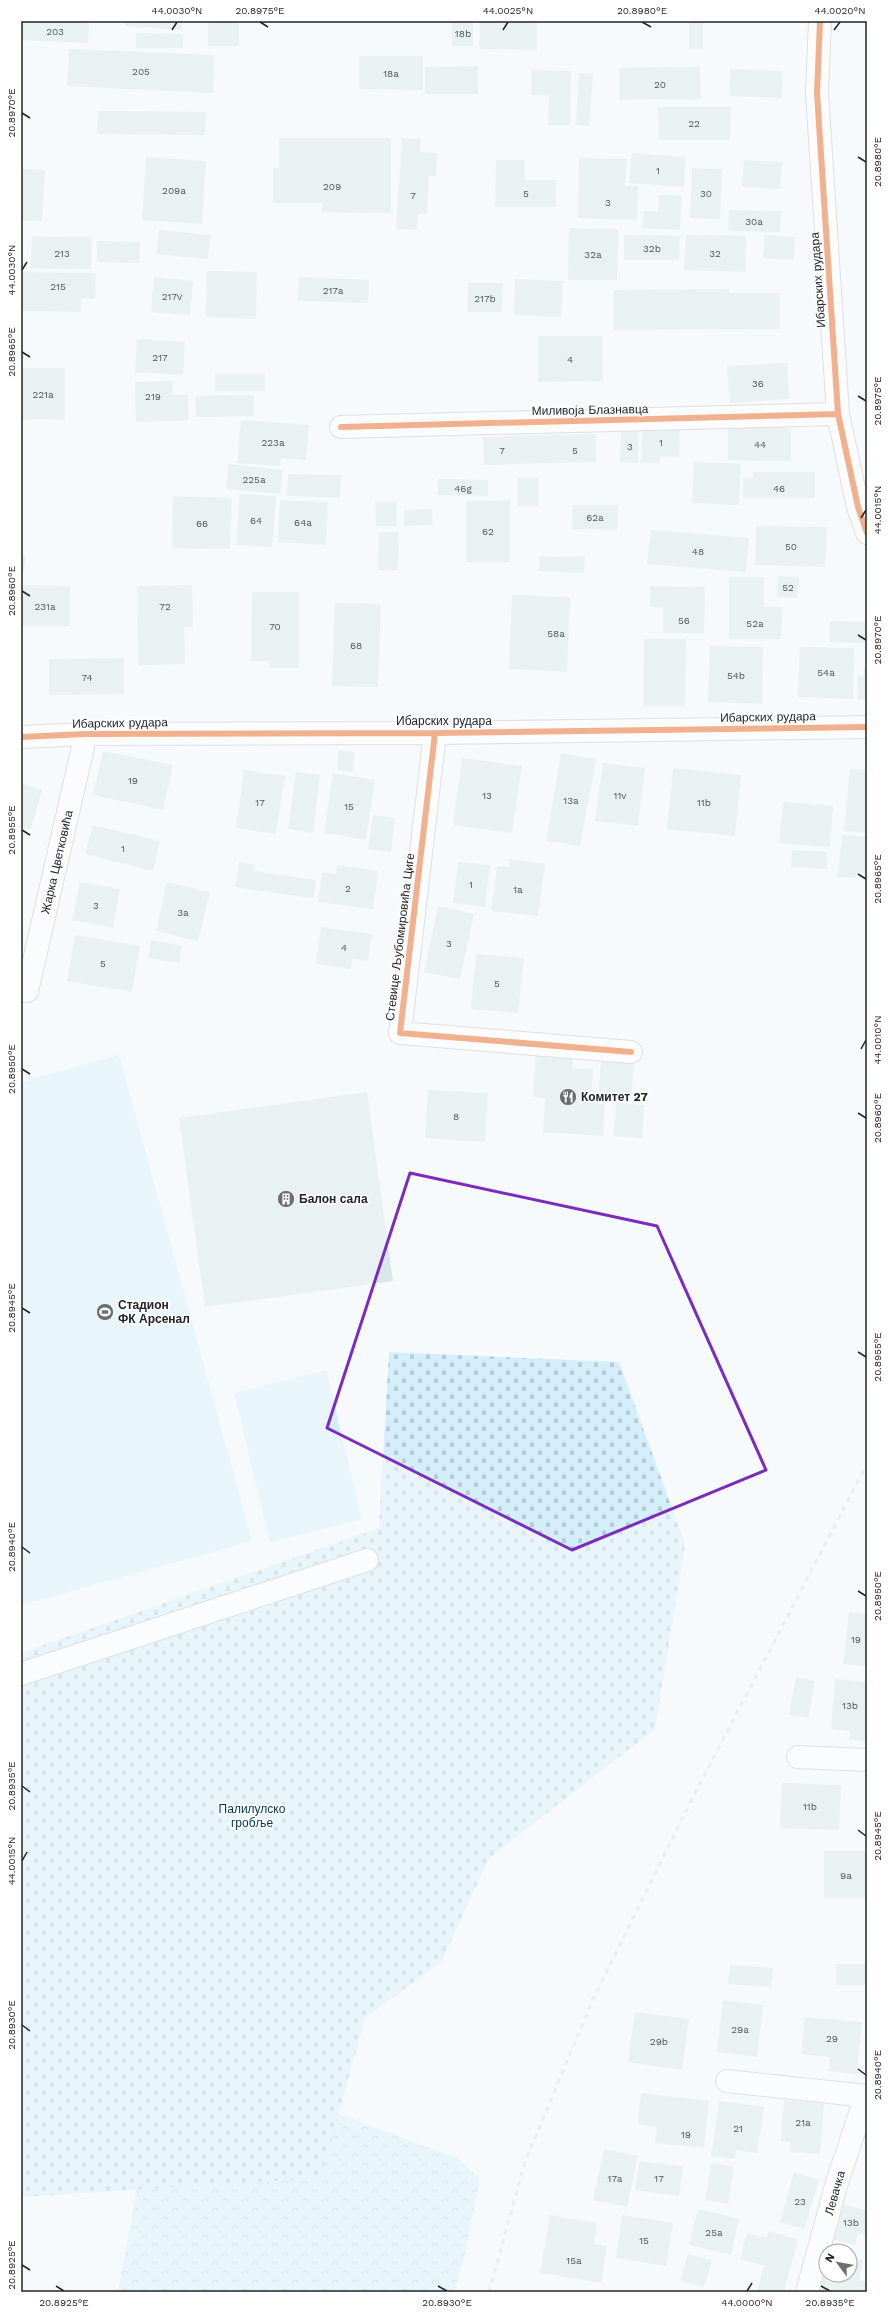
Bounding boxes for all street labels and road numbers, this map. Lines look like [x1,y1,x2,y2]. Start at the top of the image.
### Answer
street label: Ибарских рудара [808,231,828,328]
street label: Миливоја Блазнавца [532,402,649,418]
street label: Ибарских рудара [720,709,816,725]
street label: Ибарских рудара [396,714,492,728]
street label: Ибарских рудара [72,715,168,731]
street label: Жарка Цветковића [38,808,76,915]
street label: Стевице Љубомировића Циге [383,852,417,1022]
street label: Левачка [822,2169,848,2217]

